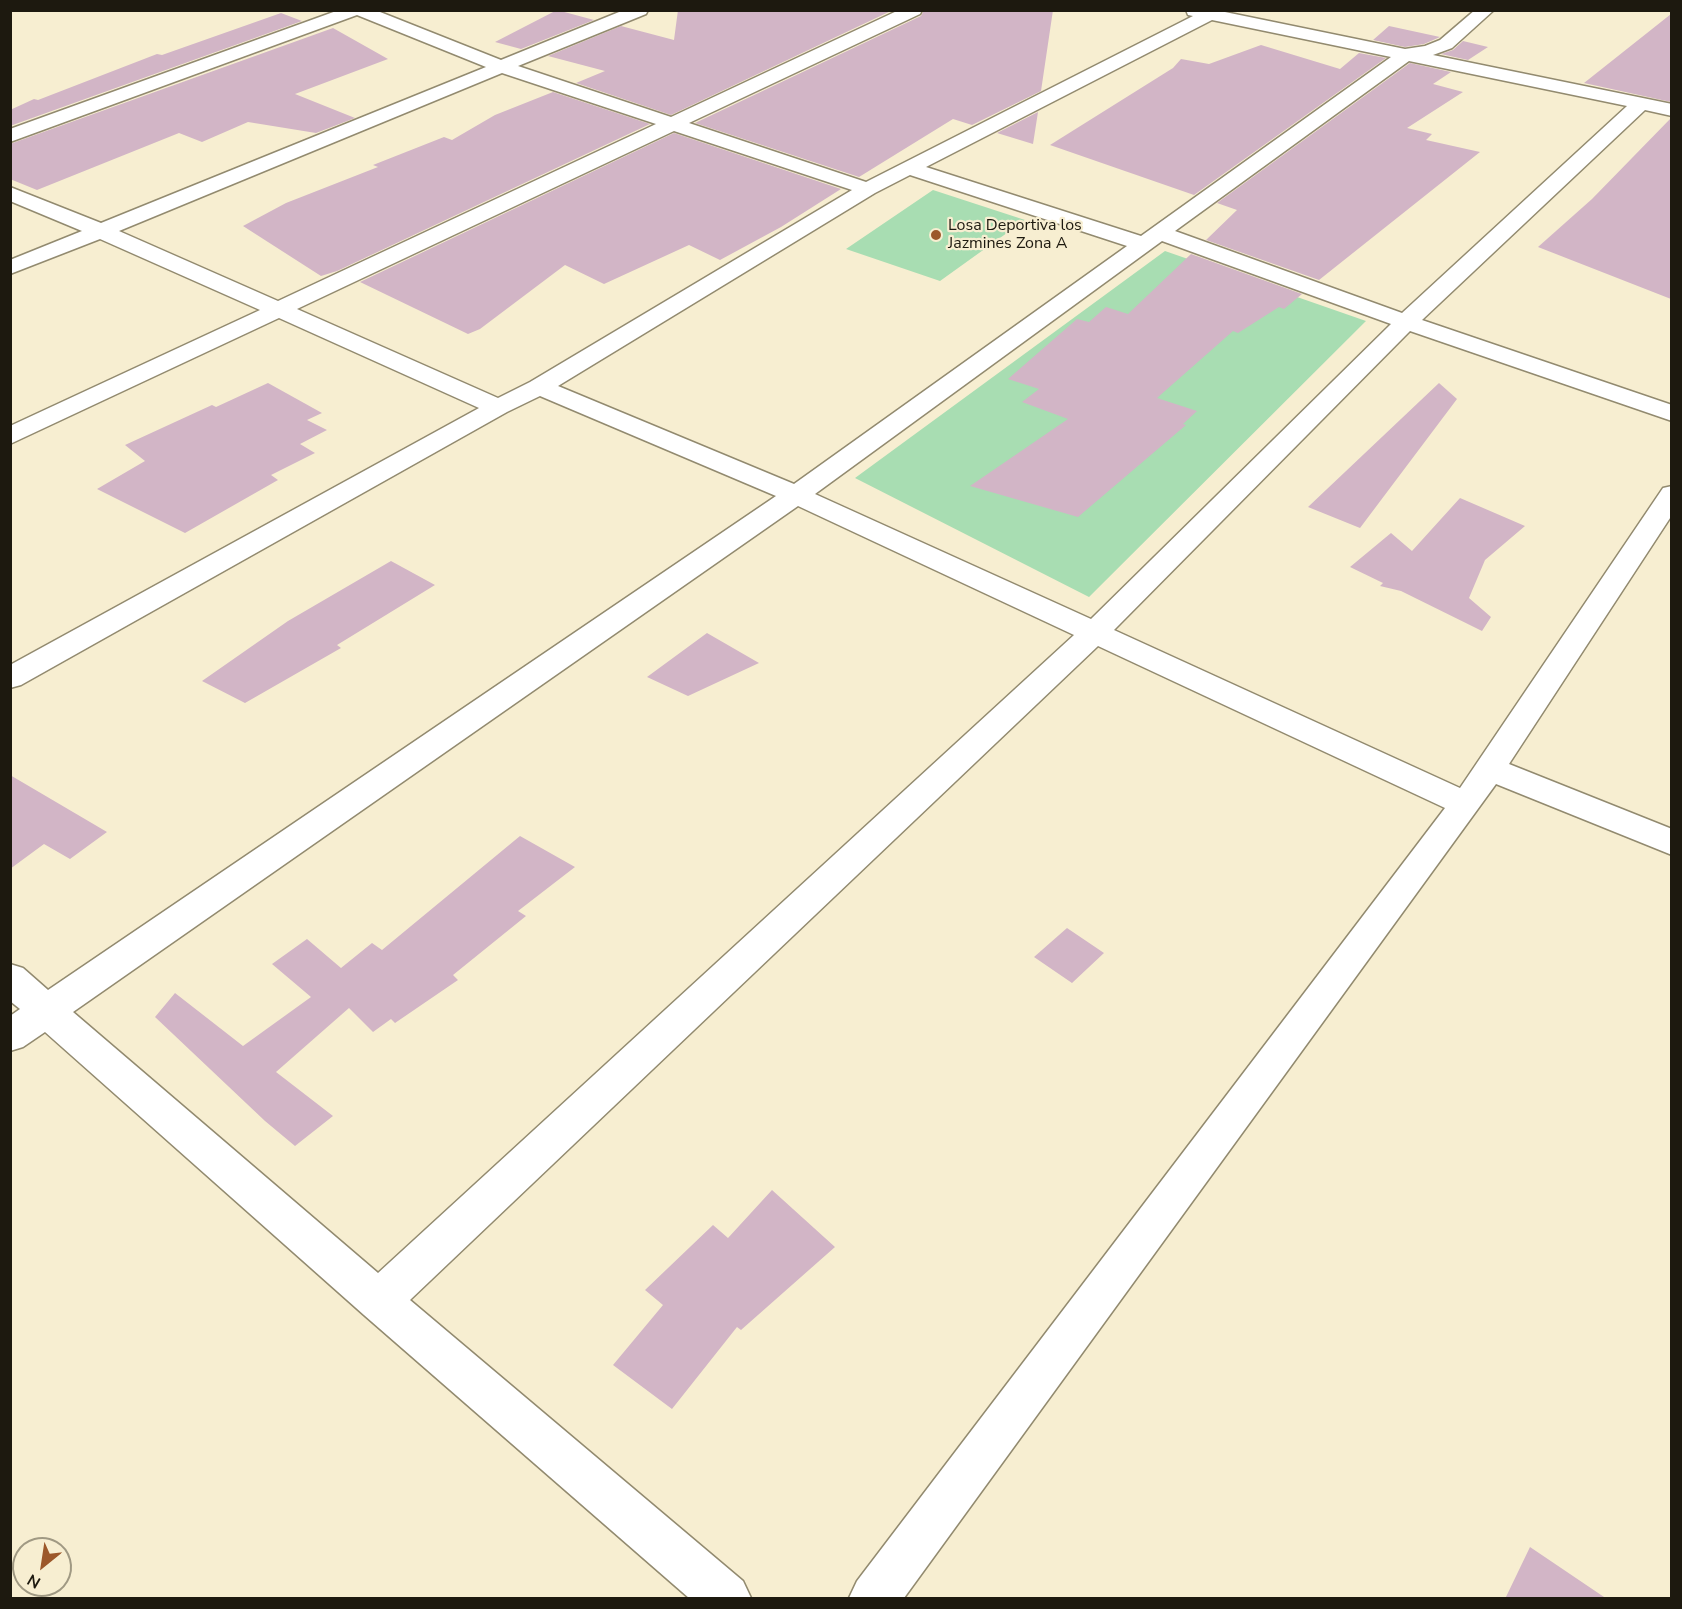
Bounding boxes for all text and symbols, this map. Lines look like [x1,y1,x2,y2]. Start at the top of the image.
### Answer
place label: Losa Deportiva los Jazmines Zona A [948,216,1082,254]
marker: Losa Deportiva los Jazmines Zona A [929,228,943,242]
north arrow [12,1537,72,1597]
text: N [23,1568,45,1593]

